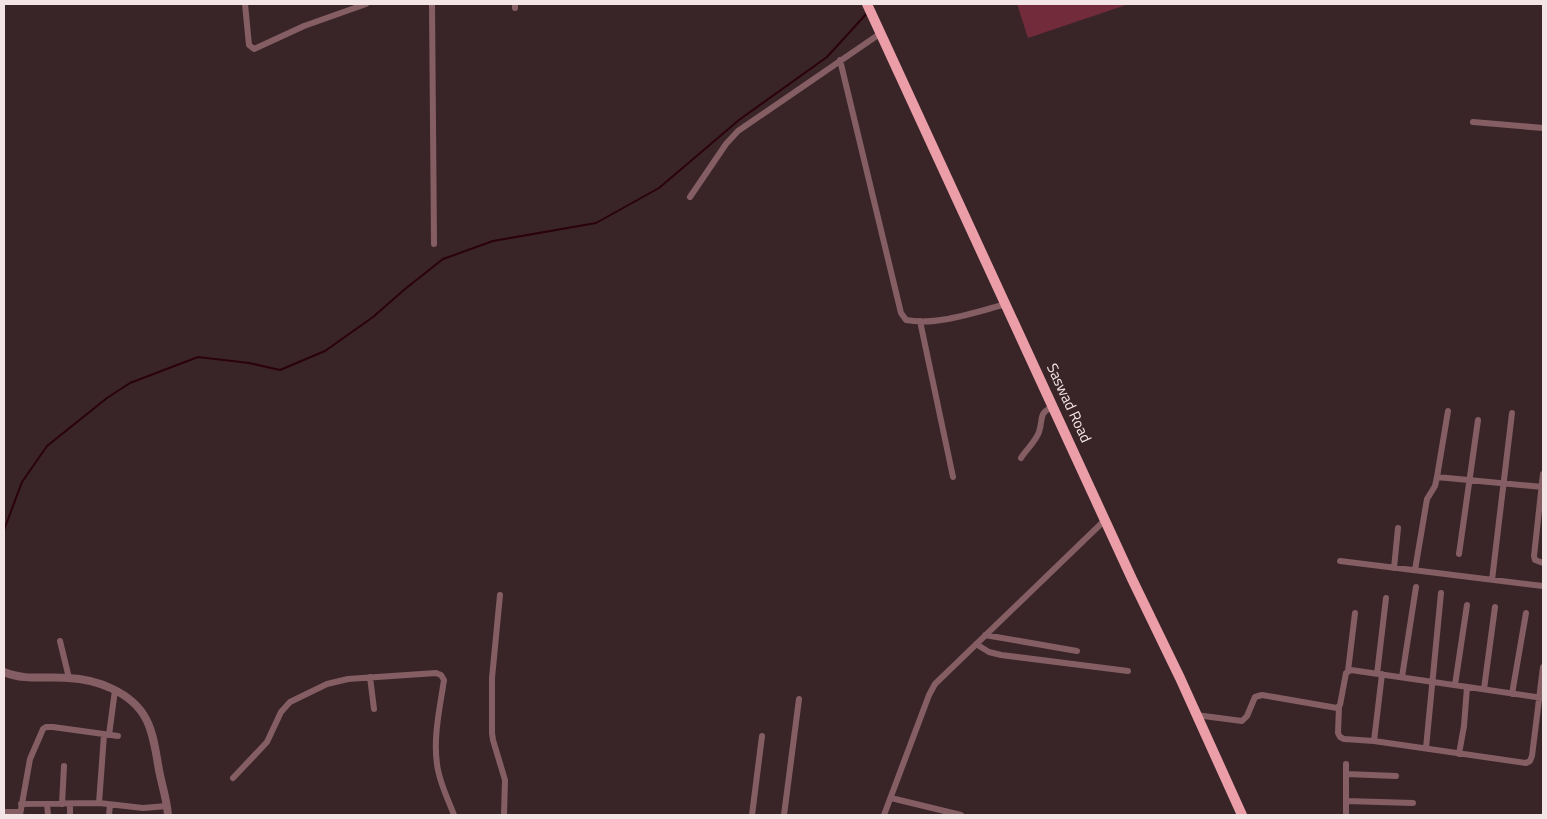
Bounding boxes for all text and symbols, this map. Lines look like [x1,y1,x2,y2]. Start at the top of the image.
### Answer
street label: Saswad Road [1041,359,1098,446]

